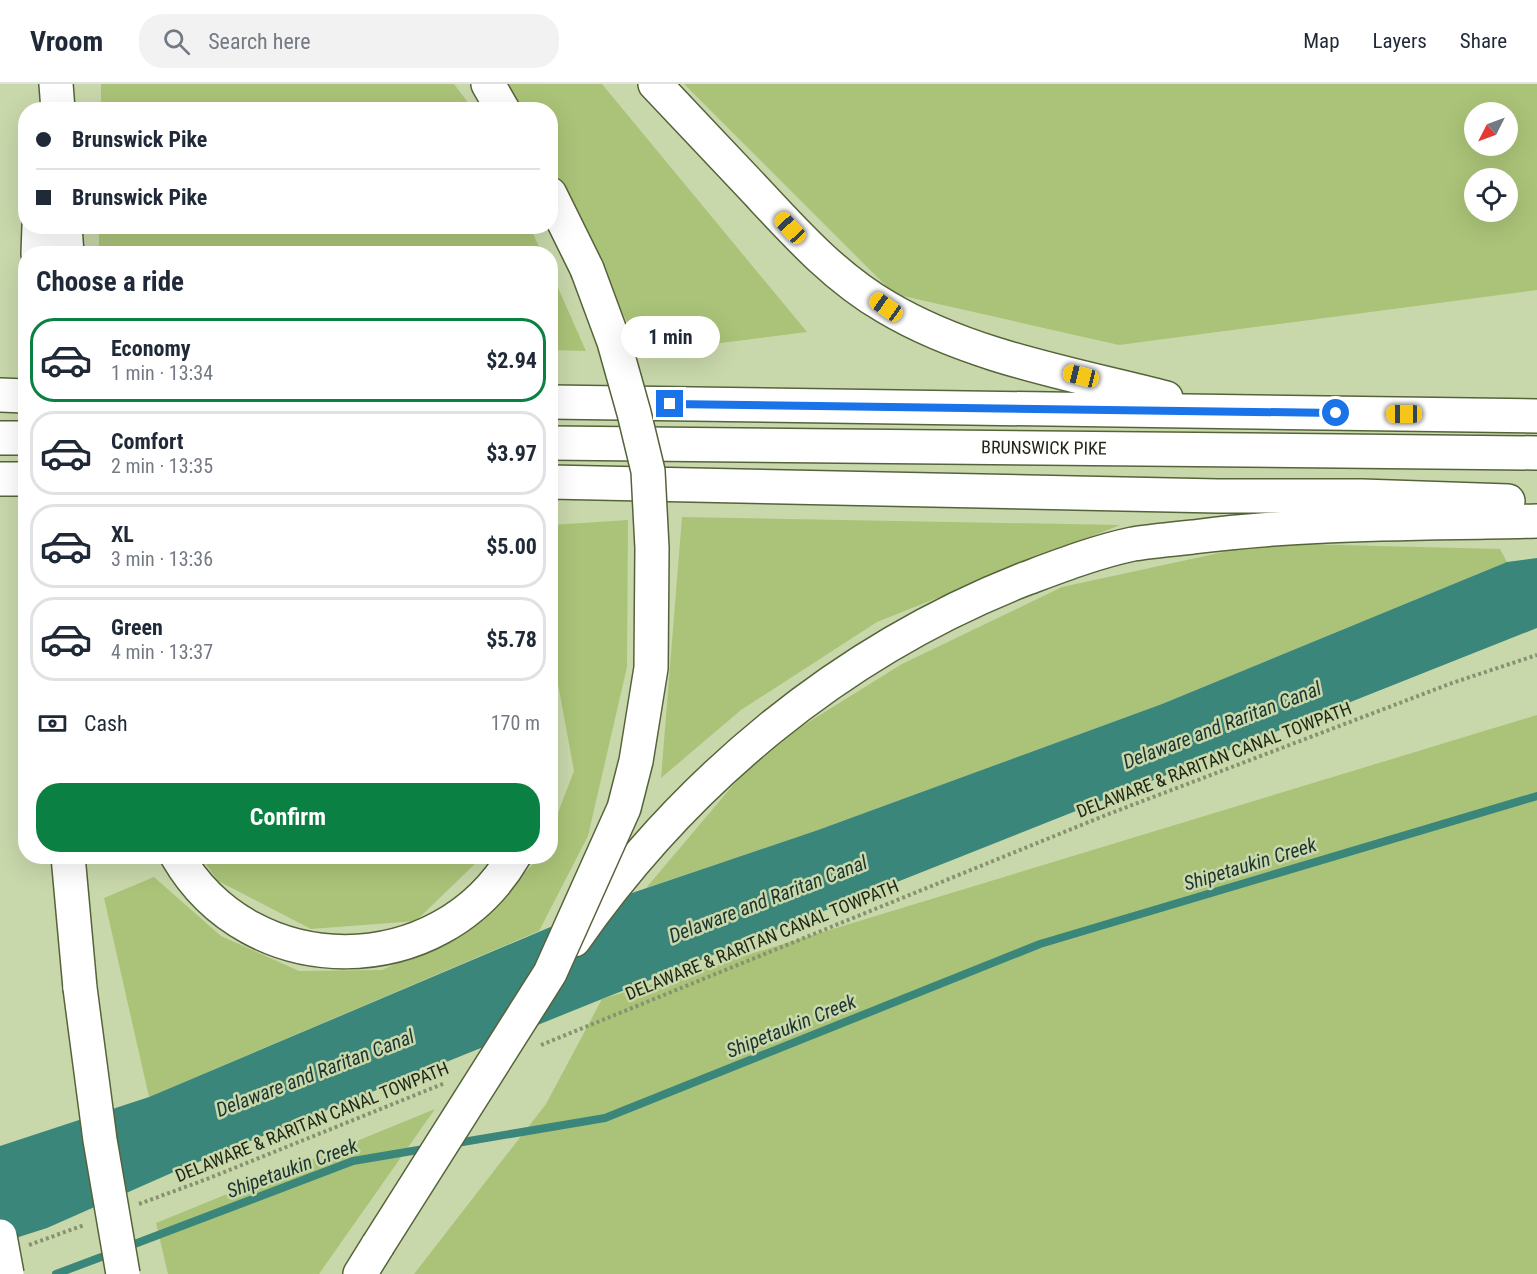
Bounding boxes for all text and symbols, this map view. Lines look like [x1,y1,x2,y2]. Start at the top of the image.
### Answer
search box [139,14,559,68]
text: Vroom [30,25,103,58]
icon: search [160,25,193,58]
text: Search here [208,29,311,54]
text: Map [1303,29,1340,53]
text: Layers [1373,29,1427,53]
text: Share [1460,29,1507,53]
north arrow [1464,102,1518,156]
map controls [1464,102,1518,222]
text: Brunswick Pike [72,127,207,152]
button: locate [1464,168,1518,222]
text: Brunswick Pike [72,185,207,210]
car [771,209,809,247]
text: Choose a ride [36,266,184,298]
car [866,289,906,325]
callout: 1 min [620,317,720,359]
text: 1 min [648,325,693,349]
icon: car [39,333,93,387]
text: Economy [111,336,191,361]
text: $2.94 [486,348,537,373]
text: 1 min · 13:34 [111,361,213,385]
car [1061,363,1101,389]
route end [656,390,683,417]
route start [1322,399,1349,426]
car [1386,405,1422,423]
icon: car [39,426,93,480]
text: Comfort [111,429,184,454]
street label: BRUNSWICK PIKE [981,436,1107,459]
text: $3.97 [486,441,537,466]
text: 2 min · 13:35 [111,454,213,478]
icon: car [39,519,93,573]
text: XL [111,522,134,547]
text: $5.00 [486,534,537,559]
text: 3 min · 13:36 [111,547,213,571]
icon: car [39,612,93,666]
text: Green [111,615,163,640]
text: $5.78 [486,627,537,652]
text: 4 min · 13:37 [111,640,213,664]
water label: Delaware and Raritan Canal [1119,676,1325,774]
street label: DELAWARE & RARITAN CANAL TOWPATH [1073,697,1354,822]
icon: cash [36,707,69,740]
text: Cash [84,711,128,736]
text: 170 m [491,711,540,735]
button: Confirm [36,783,540,852]
water label: Shipetaukin Creek [1181,832,1321,896]
water label: Delaware and Raritan Canal [665,850,871,948]
street label: DELAWARE & RARITAN CANAL TOWPATH [622,875,902,1004]
water label: Shipetaukin Creek [723,989,861,1063]
water label: Delaware and Raritan Canal [212,1024,418,1122]
street label: DELAWARE & RARITAN CANAL TOWPATH [172,1057,452,1186]
water label: Shipetaukin Creek [223,1133,362,1203]

